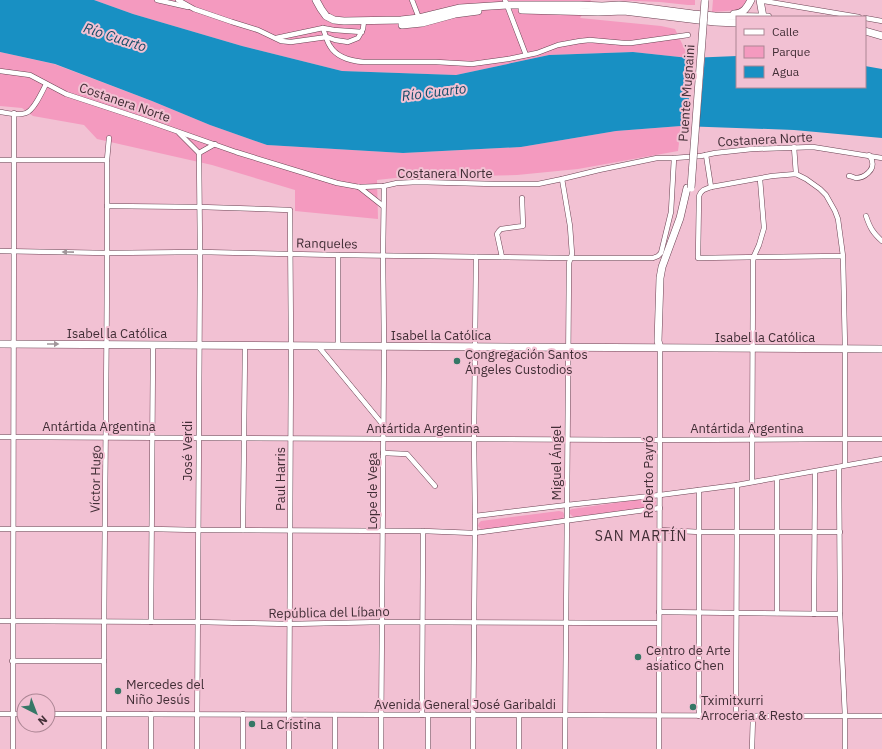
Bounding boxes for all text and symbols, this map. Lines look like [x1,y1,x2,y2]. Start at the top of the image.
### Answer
legend [736,16,866,88]
water label: Río Cuarto [81,18,149,56]
text: Calle [772,24,799,39]
street label: Puente Mugnaini [675,44,698,142]
text: Parque [772,44,811,59]
text: Agua [772,64,800,79]
street label: Costanera Norte [77,79,173,126]
water label: Río Cuarto [401,79,468,105]
street label: Costanera Norte [717,129,813,150]
street label: Costanera Norte [397,165,493,182]
street label: Ranqueles [296,234,358,253]
one-way arrow [61,249,74,255]
street label: Isabel la Católica [67,325,167,342]
street label: Isabel la Católica [391,327,491,344]
street label: Isabel la Católica [715,329,815,346]
one-way arrow [47,341,60,347]
place label: Congregación Santos Ángeles Custodios [465,346,588,378]
marker: Congregación Santos Ángeles Custodios [452,356,462,366]
street label: Antártida Argentina [42,418,156,435]
street label: Antártida Argentina [366,420,480,437]
street label: Antártida Argentina [690,420,804,437]
street label: José Verdi [179,421,196,481]
street label: Miguel Ángel [548,425,565,500]
street label: Roberto Payró [640,436,657,518]
street label: Víctor Hugo [86,445,105,513]
street label: Paul Harris [272,447,289,511]
street label: Lope de Vega [364,452,381,530]
district label: SAN MARTÍN [595,526,687,545]
street label: República del Líbano [268,603,390,622]
place label: Centro de Arte asiatico Chen [646,642,731,674]
marker: Centro de Arte asiatico Chen [633,652,643,662]
place label: Mercedes del Niño Jesús [126,676,205,708]
marker: Mercedes del Niño Jesús [113,686,123,696]
place label: Tximitxurri Arroceria & Resto [701,692,803,724]
north arrow [16,693,56,733]
street label: Avenida General José Garibaldi [374,696,556,713]
marker: Tximitxurri Arroceria & Resto [688,702,698,712]
text: N [35,713,50,728]
place label: La Cristina [260,716,321,733]
marker: La Cristina [247,719,257,729]

